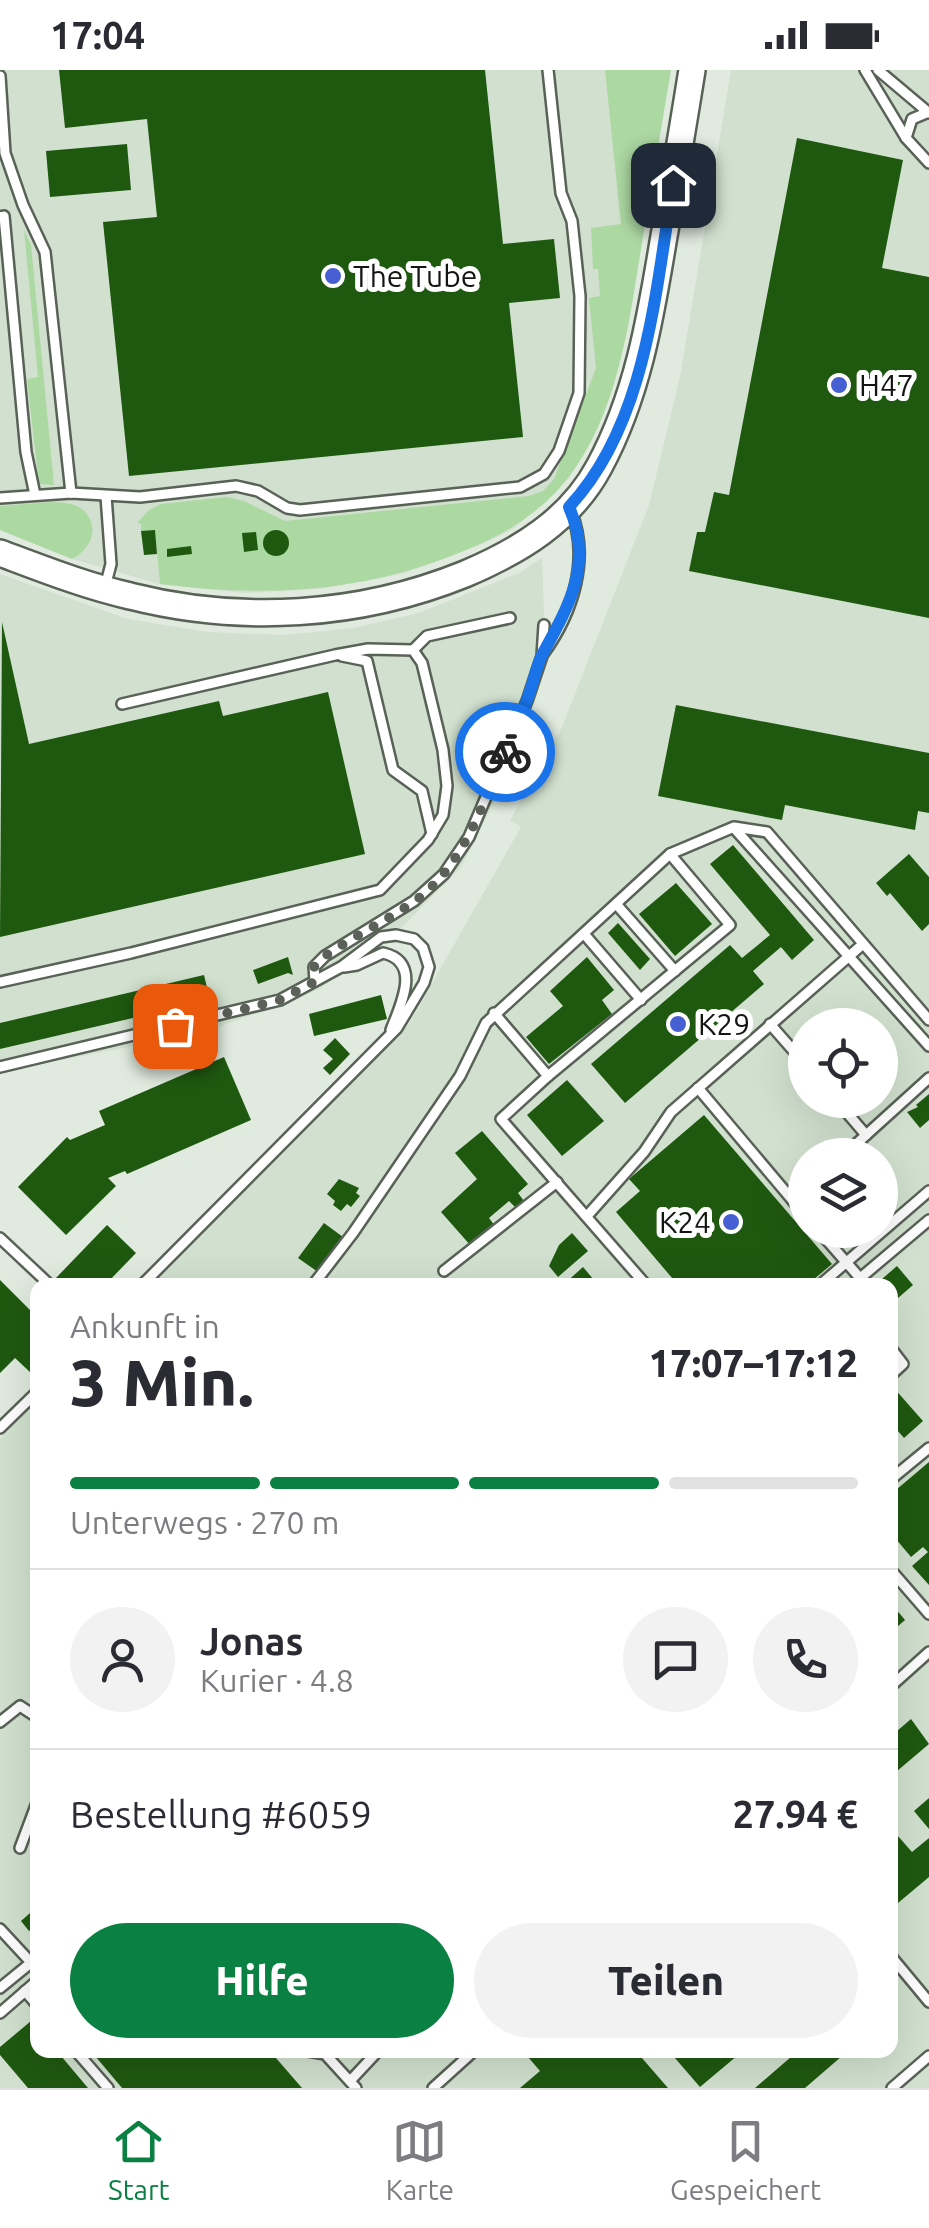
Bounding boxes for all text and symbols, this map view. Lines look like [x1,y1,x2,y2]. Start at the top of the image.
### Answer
text: 17:04 [50,14,145,56]
pin [631,143,716,228]
icon: home [646,158,701,213]
place label: The Tube [353,259,477,293]
marker: The Tube [322,265,344,287]
place label: H47 [859,368,914,402]
marker: H47 [828,374,850,396]
courier [455,702,555,802]
icon: bike [478,725,533,780]
pin [133,984,218,1069]
icon: bag [148,999,203,1054]
place label: K29 [698,1007,750,1041]
map controls [788,1008,898,1248]
button: locate [788,1008,898,1118]
marker: K29 [667,1013,689,1035]
button: layers [788,1138,898,1248]
place label: K24 [659,1205,711,1239]
marker: K24 [720,1211,742,1233]
text: Ankunft in [70,1308,220,1344]
text: 17:07–17:12 [649,1342,858,1384]
text: 3 Min. [70,1345,254,1418]
text: Unterwegs · 270 m [70,1504,339,1540]
button: person [70,1607,175,1712]
button: chat [623,1607,728,1712]
button: phone [753,1607,858,1712]
text: Jonas [200,1620,303,1662]
text: Kurier · 4.8 [200,1662,354,1698]
text: Bestellung #6059 [70,1793,372,1835]
text: 27.94 € [732,1793,858,1835]
button: Hilfe [70,1923,454,2038]
button: Teilen [474,1923,858,2038]
tab: Start [108,2114,170,2205]
tab: Karte [386,2114,454,2205]
tab: Gespeichert [670,2114,821,2205]

